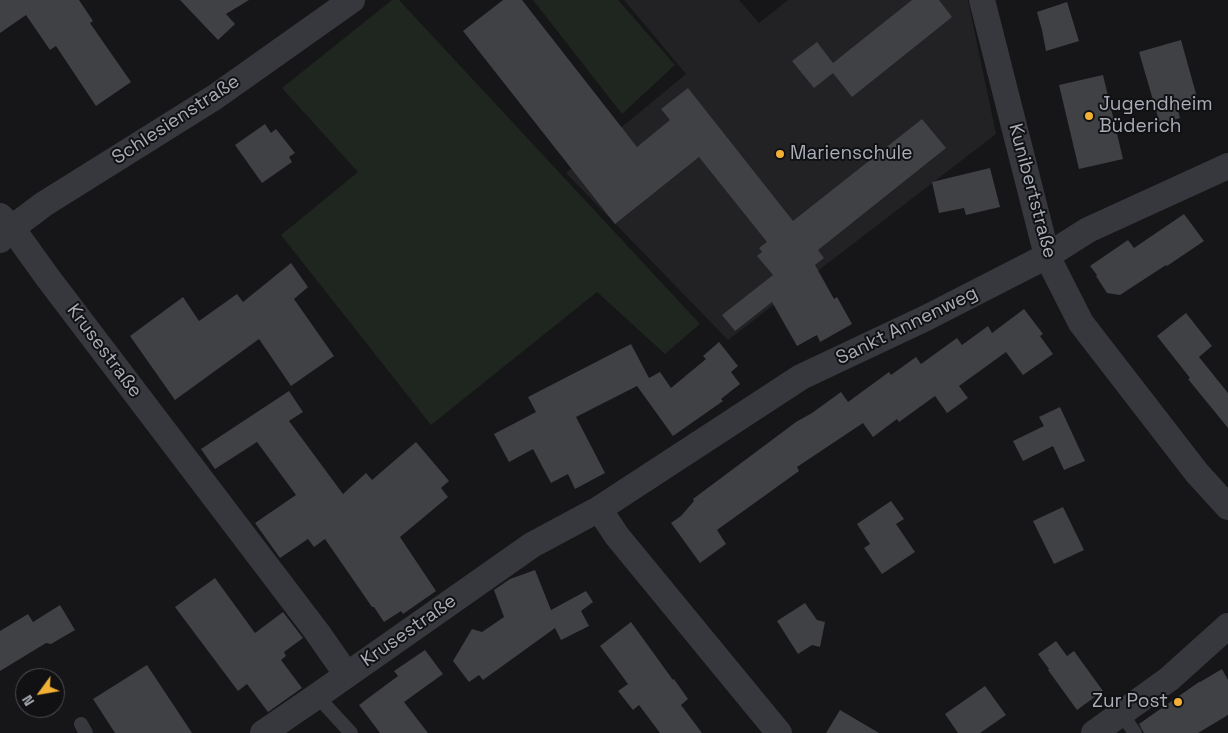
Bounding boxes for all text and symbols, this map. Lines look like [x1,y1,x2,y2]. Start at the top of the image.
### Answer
street label: Schlesienstraße [108,70,244,170]
place label: Jugendheim Büderich [1099,94,1213,138]
marker: Jugendheim Büderich [1083,110,1095,122]
street label: Kunibertstraße [1003,121,1061,261]
place label: Marienschule [790,143,912,165]
marker: Marienschule [774,148,786,160]
street label: Sankt Annenweg [833,282,981,370]
street label: Krusestraße [61,300,147,402]
street label: Krusestraße [357,590,461,672]
north arrow [15,668,65,718]
place label: Zur Post [1092,691,1168,713]
text: N [18,692,38,709]
marker: Zur Post [1172,696,1184,708]

